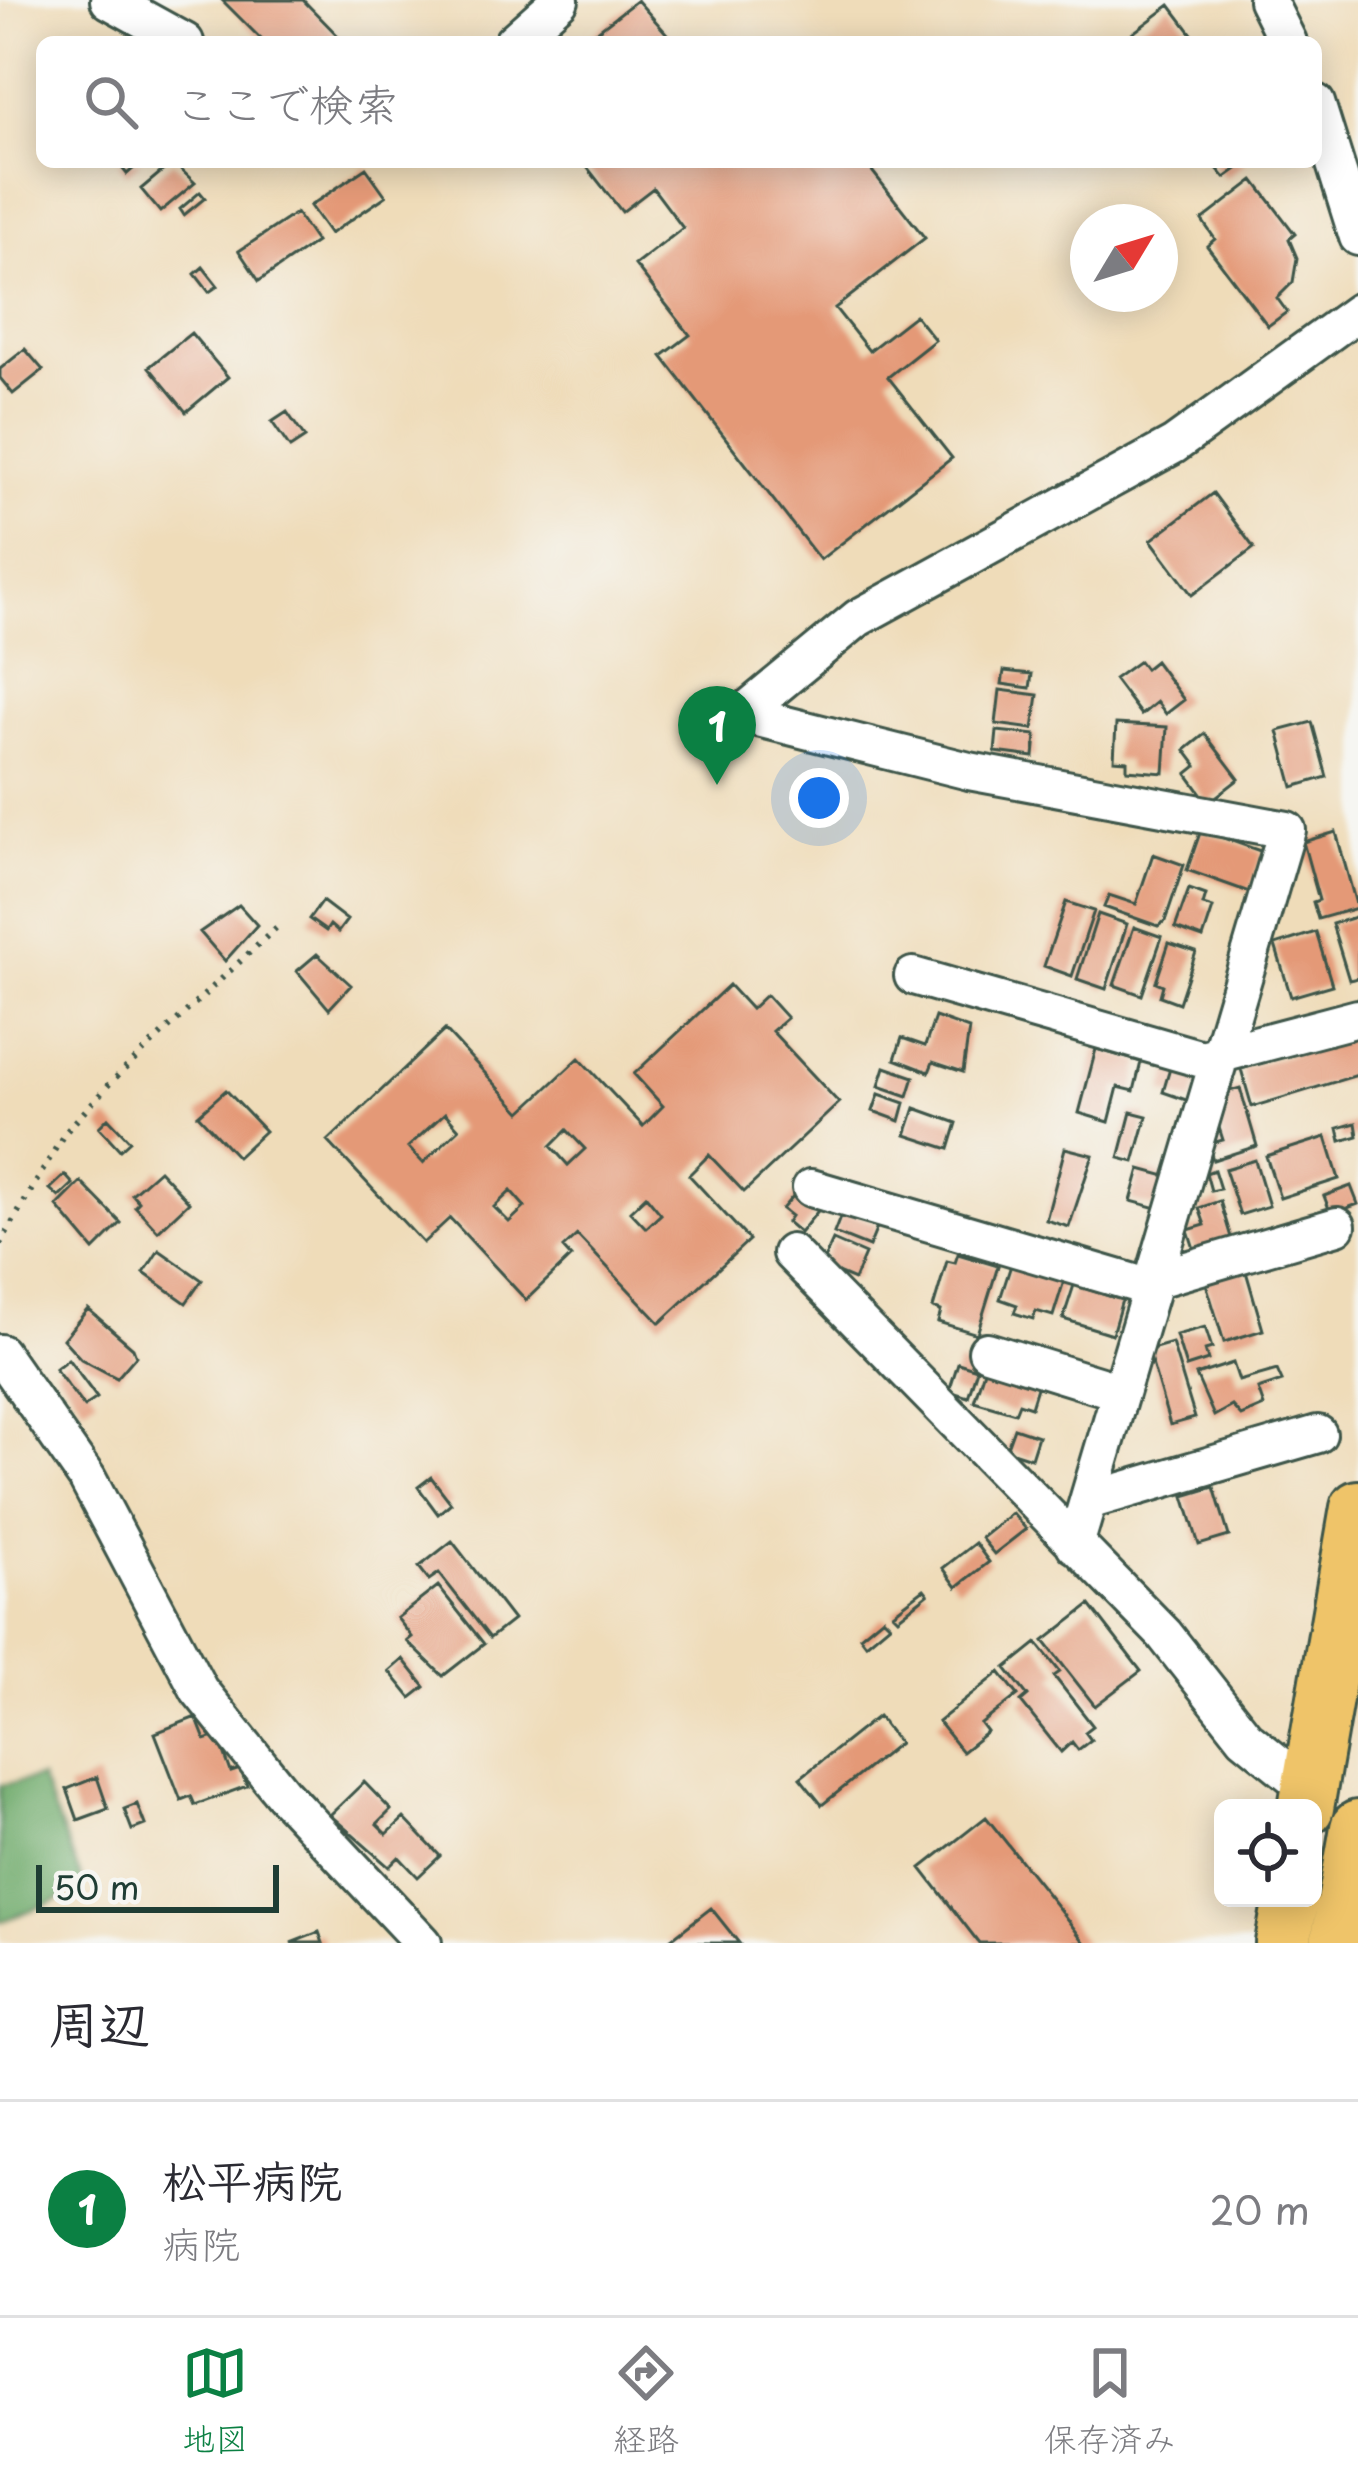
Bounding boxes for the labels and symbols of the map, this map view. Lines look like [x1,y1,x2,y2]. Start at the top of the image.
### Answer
north arrow [1070,204,1178,312]
pin: 1 [678,686,756,785]
your location [789,768,849,828]
scale bar [36,1859,279,1912]

